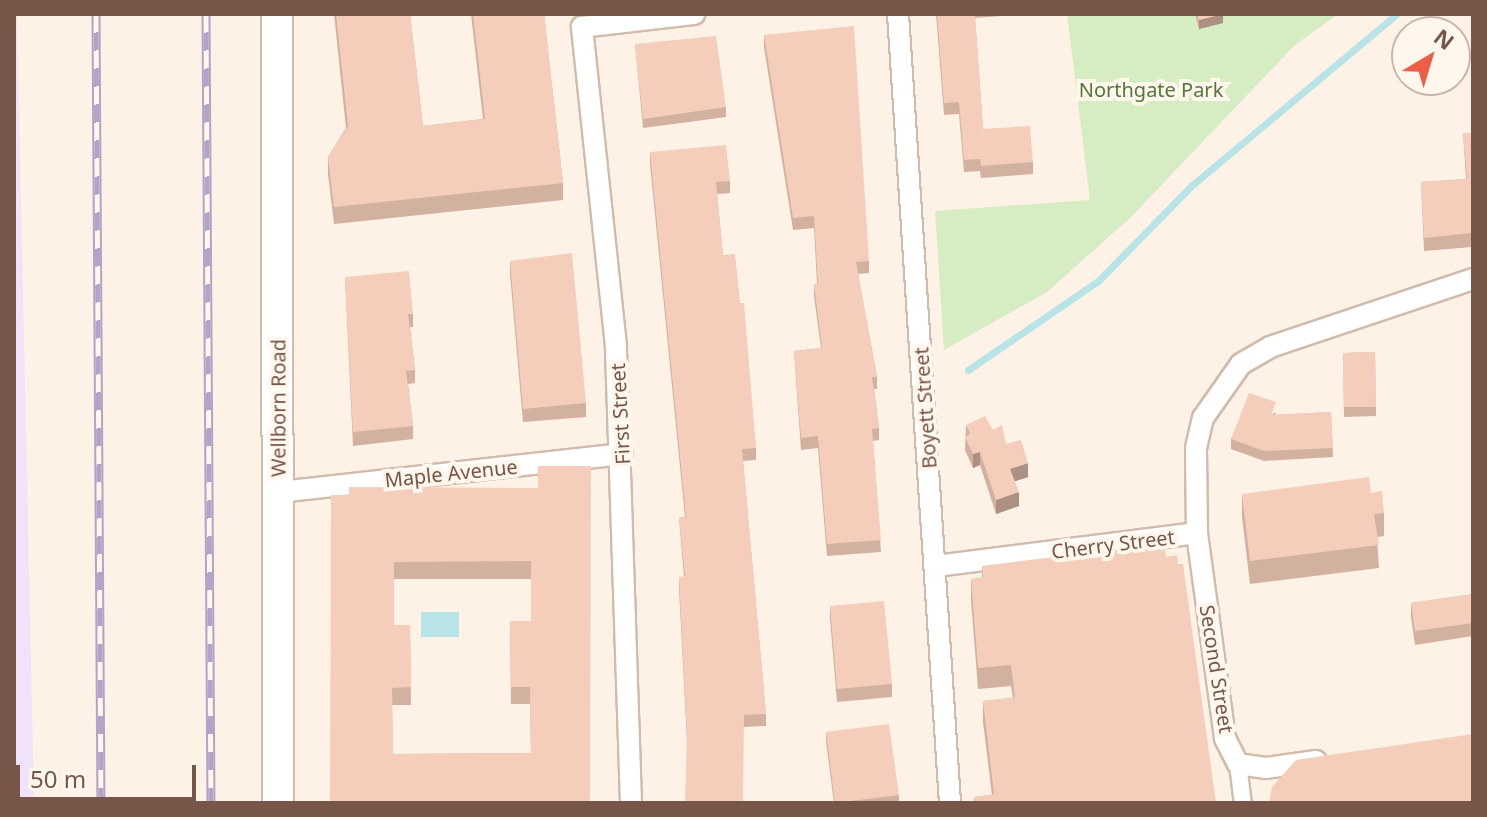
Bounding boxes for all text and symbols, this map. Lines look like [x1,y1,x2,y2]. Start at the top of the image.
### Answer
north arrow [1391,16,1471,96]
text: N [1428,21,1461,56]
park label: Northgate Park [1079,77,1223,101]
street label: Wellborn Road [266,339,290,477]
street label: Boyett Street [909,346,941,470]
street label: First Street [605,363,635,465]
street label: Maple Avenue [383,454,519,492]
street label: Cherry Street [1050,525,1176,563]
street label: Second Street [1195,603,1239,735]
scale bar [20,749,200,799]
text: 50 m [30,762,86,795]

